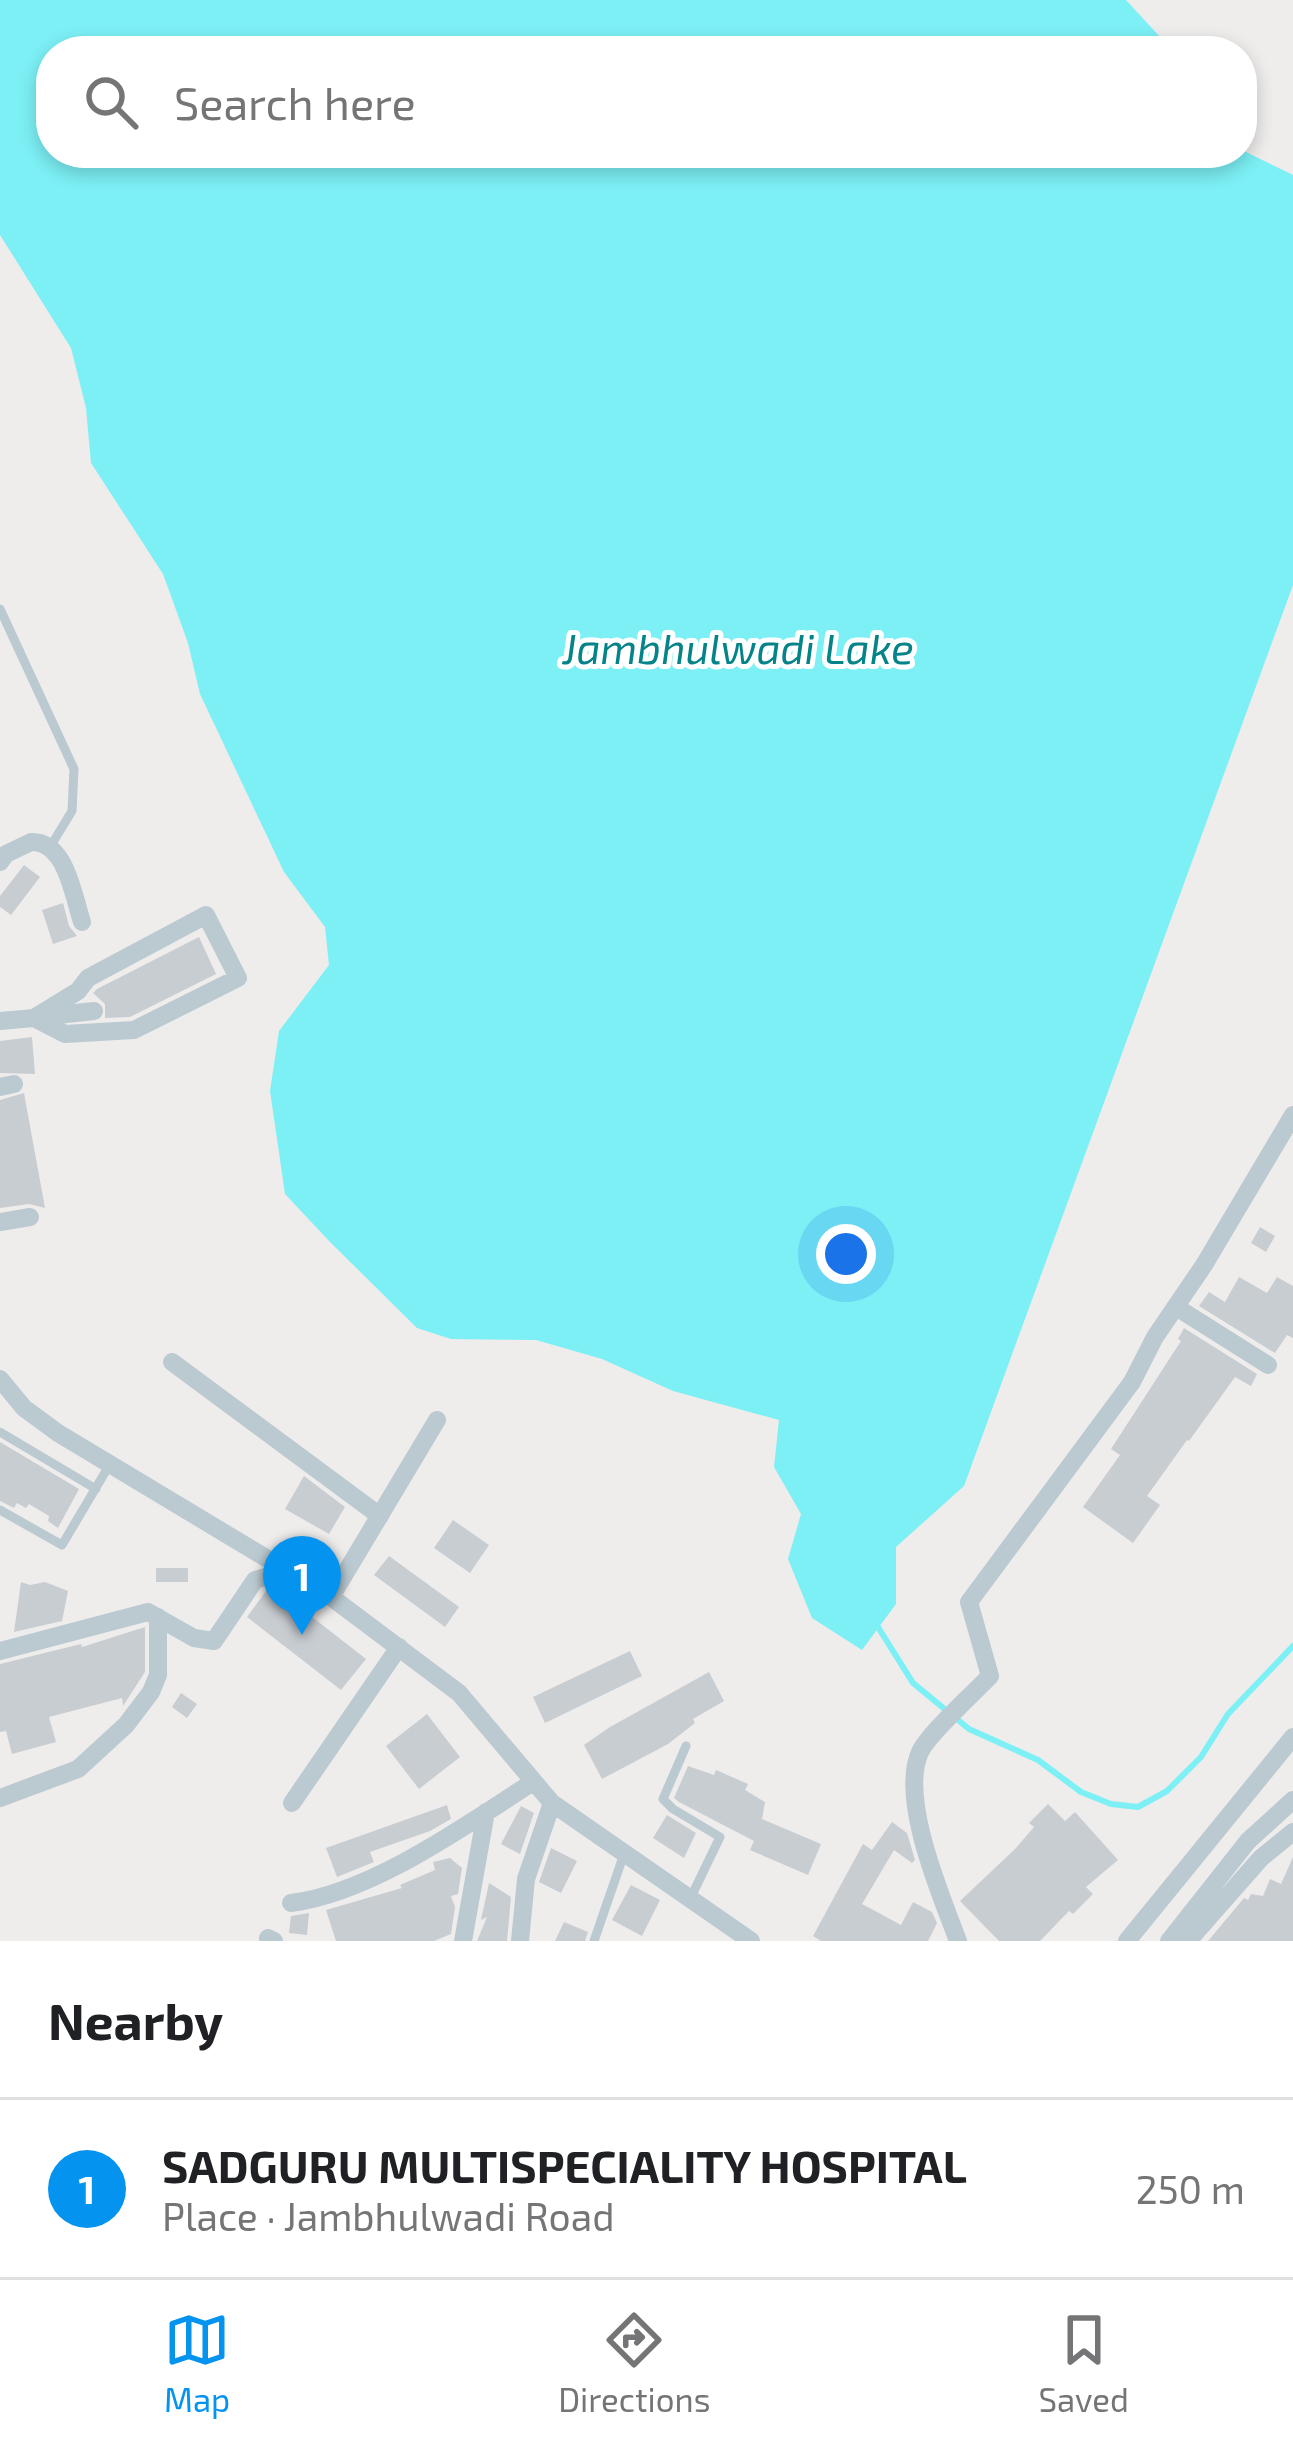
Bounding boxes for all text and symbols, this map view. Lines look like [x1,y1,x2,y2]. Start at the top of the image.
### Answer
search box [36,36,1257,168]
icon: search [78,69,144,135]
text: Search here [174,75,416,129]
water label: Jambhulwadi Lake [561,622,914,672]
your location [816,1224,876,1284]
pin: 1 [263,1536,341,1635]
text: Nearby [48,1989,223,2050]
text: SADGURU MULTISPECIALITY HOSPITAL [162,2138,967,2192]
text: 1 [79,2165,95,2212]
text: 250 m [1136,2165,1245,2212]
text: Place · Jambhulwadi Road [162,2192,614,2239]
tab: Map [164,2307,230,2419]
tab: Directions [558,2307,710,2419]
tab: Saved [1038,2307,1129,2419]

